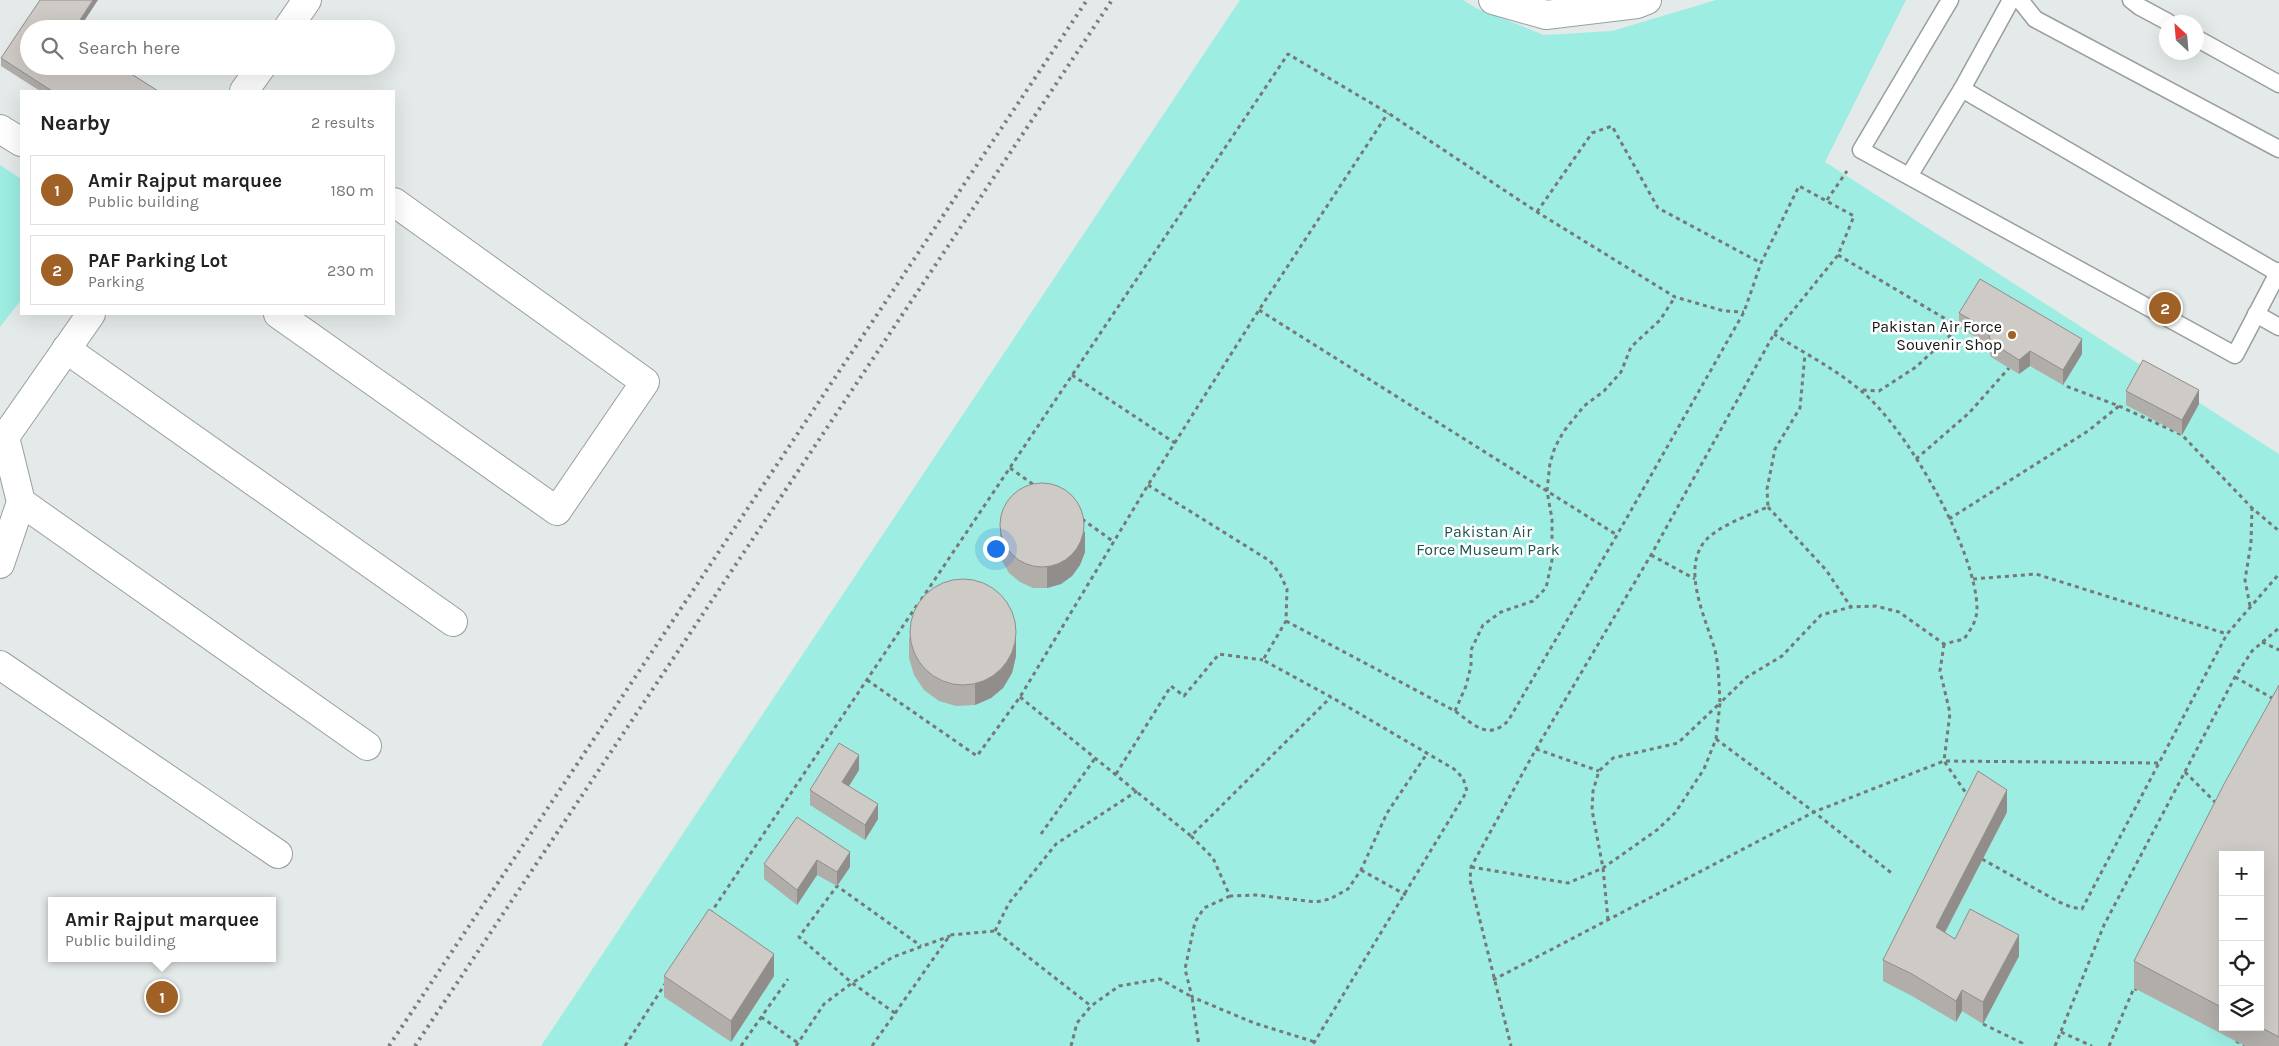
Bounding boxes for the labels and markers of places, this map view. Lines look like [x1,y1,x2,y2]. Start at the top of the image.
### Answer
pin: 2 [2149,289,2181,327]
place label: Pakistan Air Force Souvenir Shop [1871,317,2002,354]
marker: Pakistan Air Force Souvenir Shop [2006,329,2018,341]
pin: 1 [146,978,178,1016]

